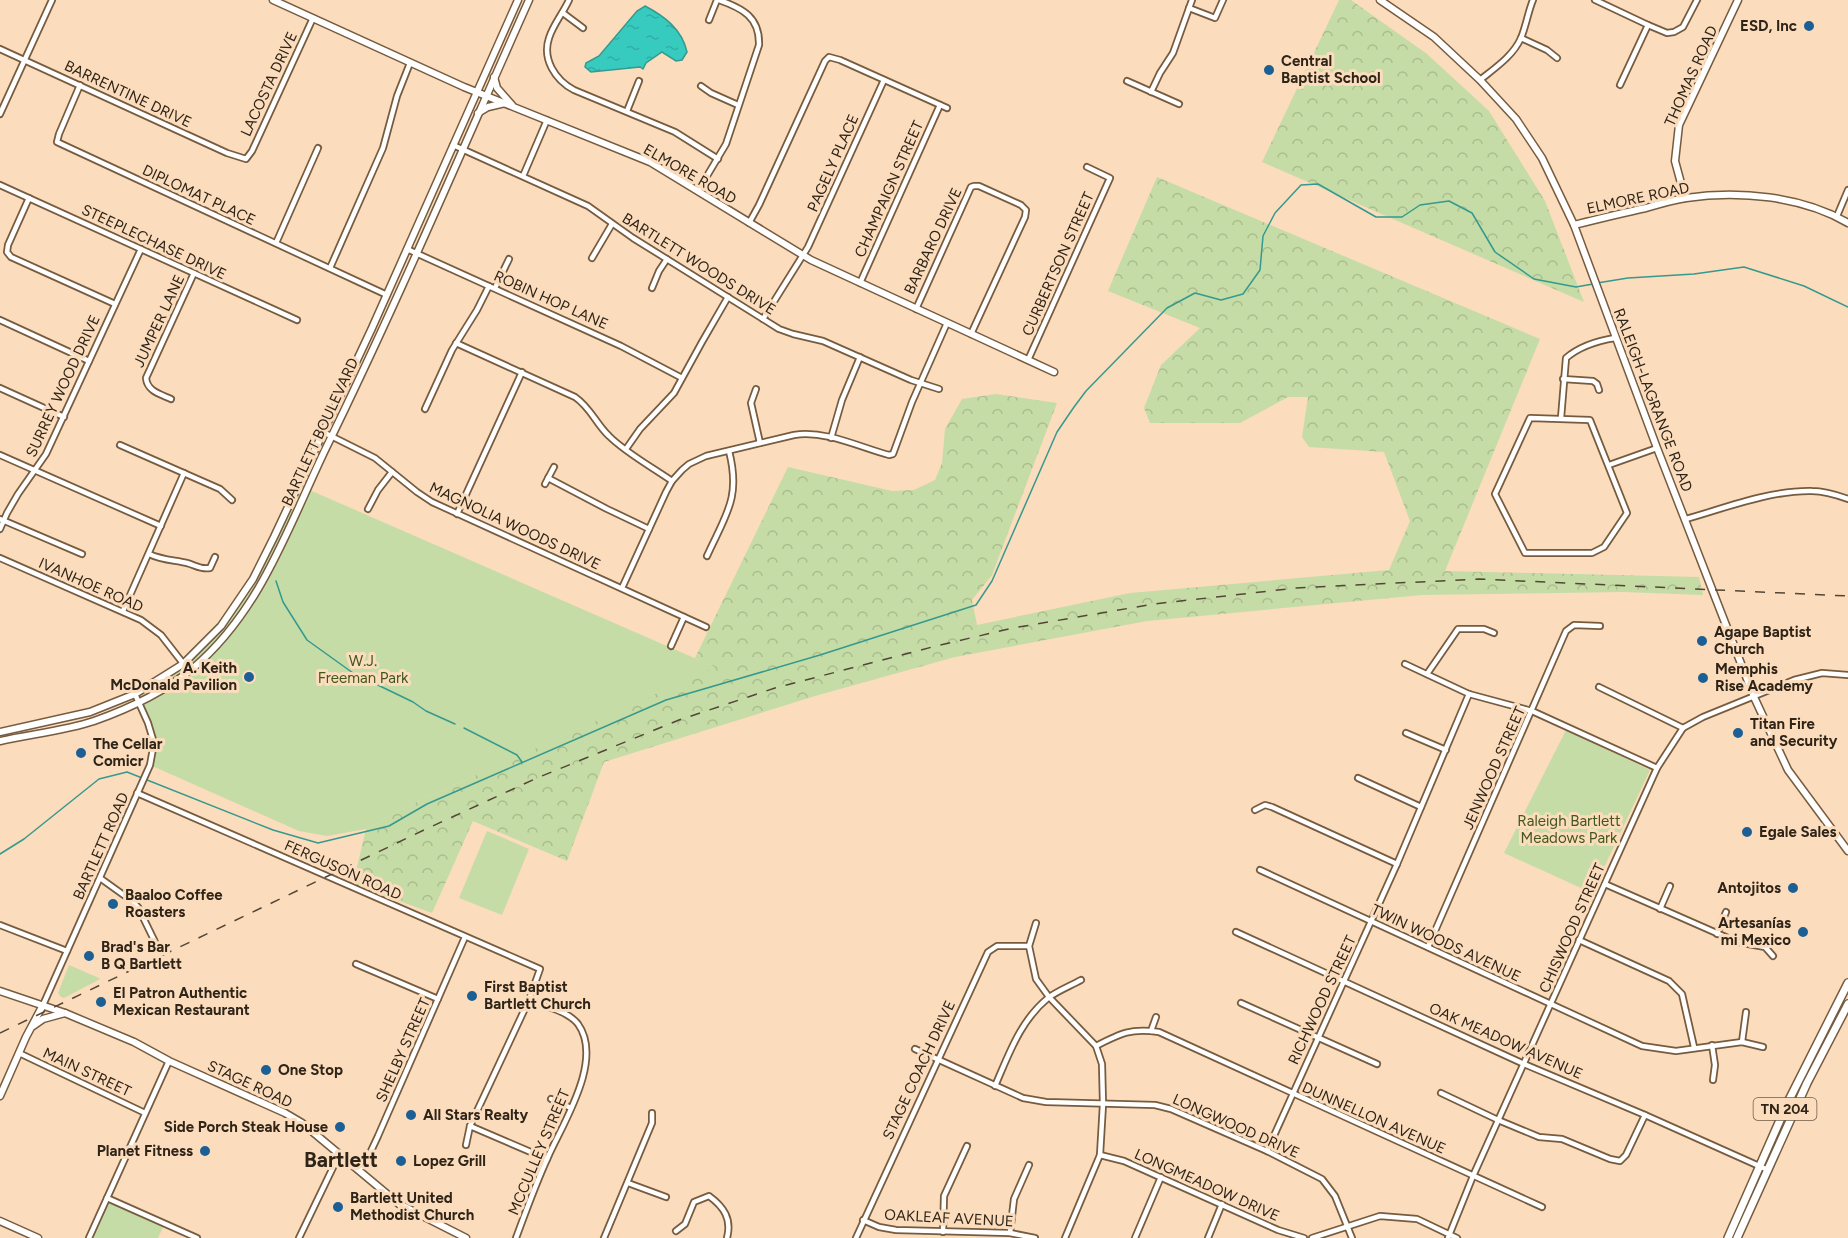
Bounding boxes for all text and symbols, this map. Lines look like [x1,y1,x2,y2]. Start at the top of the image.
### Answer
place label: ESD, Inc [1740,17,1797,35]
marker: ESD, Inc [1802,19,1816,33]
street label: THOMAS ROAD [1661,23,1721,129]
street label: LACOSTA DRIVE [237,29,301,139]
place label: Central Baptist School [1281,52,1381,87]
street label: BARRENTINE DRIVE [62,57,194,131]
marker: Central Baptist School [1262,63,1276,77]
street label: PAGELY PLACE [803,111,863,215]
street label: CHAMPAIGN STREET [851,117,928,260]
street label: ELMORE ROAD [640,140,740,208]
street label: DIPLOMAT PLACE [140,161,258,229]
street label: ELMORE ROAD [1585,178,1691,218]
street label: BARBARO DRIVE [900,185,966,297]
street label: CURBERTSON STREET [1018,189,1098,339]
street label: STEEPLECHASE DRIVE [79,201,229,283]
street label: BARTLETT WOODS DRIVE [619,209,779,319]
street label: ROBIN HOP LANE [491,267,611,333]
street label: JUMPER LANE [130,272,188,370]
street label: RALEIGH-LAGRANGE ROAD [1610,306,1696,494]
street label: SURREY WOOD DRIVE [22,312,104,460]
street label: BARTLETT BOULEVARD [278,355,362,509]
street label: MAGNOLIA WOODS DRIVE [427,478,603,574]
street label: IVANHOE ROAD [36,554,146,616]
place label: Agape Baptist Church [1714,623,1812,658]
marker: Agape Baptist Church [1695,634,1709,648]
park label: W.J. Freeman Park [318,652,409,687]
place label: A. Keith McDonald Pavilion [110,659,237,694]
place label: Memphis Rise Academy [1715,660,1813,695]
marker: A. Keith McDonald Pavilion [242,670,256,684]
marker: Memphis Rise Academy [1696,671,1710,685]
street label: JENWOOD STREET [1459,703,1530,832]
place label: Titan Fire and Security [1750,715,1838,750]
marker: Titan Fire and Security [1731,726,1745,740]
place label: The Cellar Comicr [93,735,163,770]
marker: The Cellar Comicr [74,746,88,760]
street label: BARTLETT ROAD [69,790,133,902]
park label: Raleigh Bartlett Meadows Park [1517,812,1621,847]
place label: Egale Sales [1759,823,1837,841]
marker: Egale Sales [1740,825,1754,839]
street label: FERGUSON ROAD [282,836,404,904]
street label: CHISWOOD STREET [1535,860,1609,996]
place label: Antojitos [1717,879,1781,897]
marker: Antojitos [1786,881,1800,895]
place label: Baaloo Coffee Roasters [125,886,223,921]
marker: Baaloo Coffee Roasters [106,897,120,911]
street label: TWIN WOODS AVENUE [1368,900,1524,986]
place label: Artesanías mi Mexico [1718,914,1791,949]
marker: Artesanías mi Mexico [1796,925,1810,939]
street label: RICHWOOD STREET [1284,932,1360,1067]
place label: Brad's Bar B Q Bartlett [101,938,182,973]
marker: Brad's Bar B Q Bartlett [82,949,96,963]
place label: First Baptist Bartlett Church [484,978,591,1013]
place label: El Patron Authentic Mexican Restaurant [113,984,250,1019]
marker: First Baptist Bartlett Church [465,989,479,1003]
marker: El Patron Authentic Mexican Restaurant [94,995,108,1009]
street label: SHELBY STREET [372,995,434,1105]
street label: STAGE COACH DRIVE [879,998,959,1142]
street label: OAK MEADOW AVENUE [1426,999,1586,1083]
street label: MAIN STREET [40,1044,135,1101]
street label: STAGE ROAD [205,1056,295,1112]
place label: One Stop [278,1061,343,1079]
marker: One Stop [259,1063,273,1077]
street label: DUNNELLON AVENUE [1299,1078,1449,1158]
street label: MCCULLEY STREET [504,1086,574,1218]
street label: LONGWOOD DRIVE [1170,1090,1302,1162]
road number: TN 204 [1754,1098,1816,1120]
place label: All Stars Realty [423,1106,529,1124]
marker: All Stars Realty [404,1108,418,1122]
place label: Side Porch Steak House [164,1118,329,1136]
marker: Side Porch Steak House [333,1120,347,1134]
place label: Planet Fitness [97,1142,193,1160]
marker: Planet Fitness [198,1144,212,1158]
street label: LONGMEADOW DRIVE [1132,1145,1282,1225]
district label: Bartlett [304,1147,378,1172]
place label: Lopez Grill [413,1152,486,1170]
marker: Lopez Grill [394,1154,408,1168]
place label: Bartlett United Methodist Church [350,1189,474,1224]
marker: Bartlett United Methodist Church [331,1200,345,1214]
street label: OAKLEAF AVENUE [884,1206,1014,1230]

